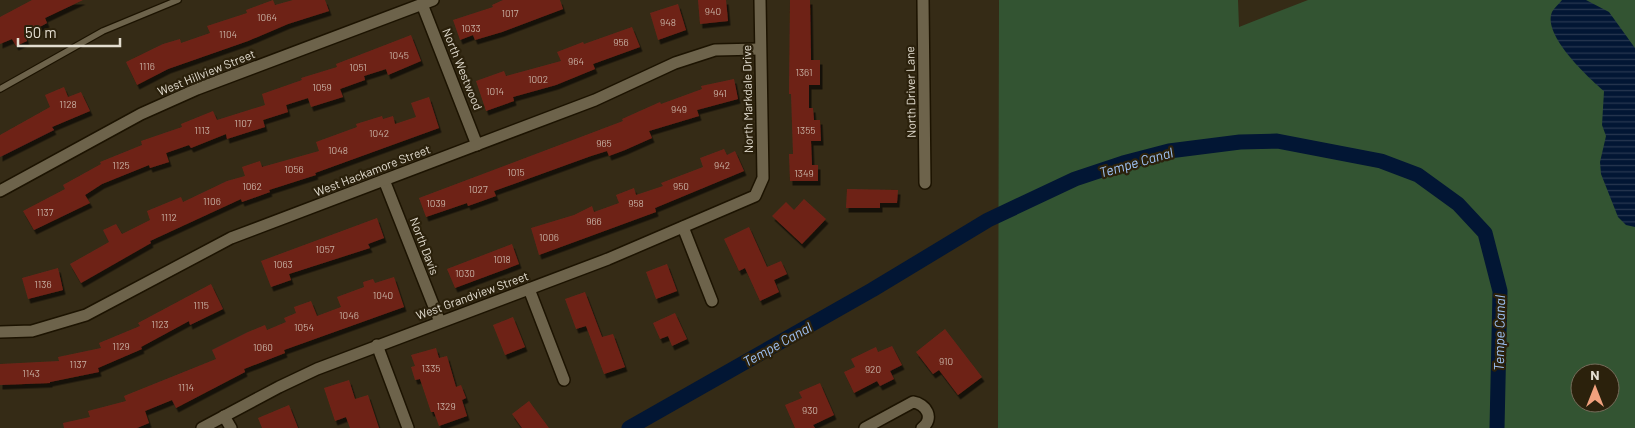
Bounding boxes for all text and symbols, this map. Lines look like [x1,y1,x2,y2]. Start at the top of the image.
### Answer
house number: 940 [705,5,721,17]
house number: 1017 [501,7,519,19]
house number: 1064 [257,11,277,23]
scale bar [18,15,120,47]
house number: 948 [660,16,676,28]
house number: 1033 [461,22,481,34]
text: 50 m [25,23,57,41]
street label: North Westwood [440,26,486,112]
house number: 1104 [219,28,237,40]
house number: 956 [613,36,629,48]
street label: North Markdale Drive [739,45,755,153]
street label: West Hillview Street [155,46,257,98]
street label: North Driver Lane [902,46,918,138]
house number: 1045 [389,49,409,61]
house number: 964 [568,55,584,67]
house number: 1116 [139,60,155,72]
house number: 1051 [349,61,367,73]
house number: 1361 [795,66,813,78]
house number: 1002 [528,73,548,85]
house number: 1059 [312,81,332,93]
house number: 1014 [486,85,504,97]
house number: 941 [713,87,727,99]
house number: 1128 [59,98,77,110]
house number: 949 [671,103,687,115]
house number: 1107 [234,117,252,129]
house number: 1113 [194,124,210,136]
house number: 1355 [797,124,815,136]
house number: 1042 [369,127,389,139]
house number: 965 [596,137,612,149]
street label: West Hackamore Street [312,141,432,199]
water label: Tempe Canal [1097,143,1175,181]
house number: 1048 [328,144,348,156]
house number: 1125 [112,159,130,171]
house number: 942 [714,159,730,171]
house number: 1056 [284,163,304,175]
house number: 1015 [507,166,525,178]
house number: 1349 [794,167,814,179]
house number: 1062 [242,180,262,192]
house number: 950 [673,180,689,192]
house number: 1027 [468,183,488,195]
house number: 1106 [203,195,221,207]
house number: 1039 [426,197,446,209]
house number: 958 [628,197,644,209]
house number: 1137 [37,206,54,218]
house number: 1112 [161,211,177,223]
street label: North Davis [408,215,442,277]
house number: 966 [586,215,602,227]
house number: 1006 [539,231,559,243]
house number: 1057 [315,243,335,255]
house number: 1018 [493,253,511,265]
house number: 1063 [273,258,293,270]
house number: 1030 [455,267,475,279]
street label: West Grandview Street [414,268,530,322]
house number: 1136 [34,278,52,290]
house number: 1040 [373,289,393,301]
water label: Tempe Canal [1490,295,1508,371]
house number: 1115 [193,299,209,311]
house number: 1046 [339,309,359,321]
house number: 1123 [151,318,169,330]
water label: Tempe Canal [740,318,814,370]
house number: 1054 [294,321,314,333]
house number: 1129 [112,340,130,352]
house number: 1060 [253,341,273,353]
house number: 910 [939,355,953,367]
house number: 1137 [70,358,87,370]
house number: 1335 [422,362,440,374]
house number: 920 [865,363,881,375]
north arrow [1570,363,1620,413]
text: N [1590,366,1600,383]
house number: 1143 [22,367,40,379]
house number: 1114 [178,381,194,393]
house number: 1329 [436,400,456,412]
house number: 930 [802,404,818,416]

